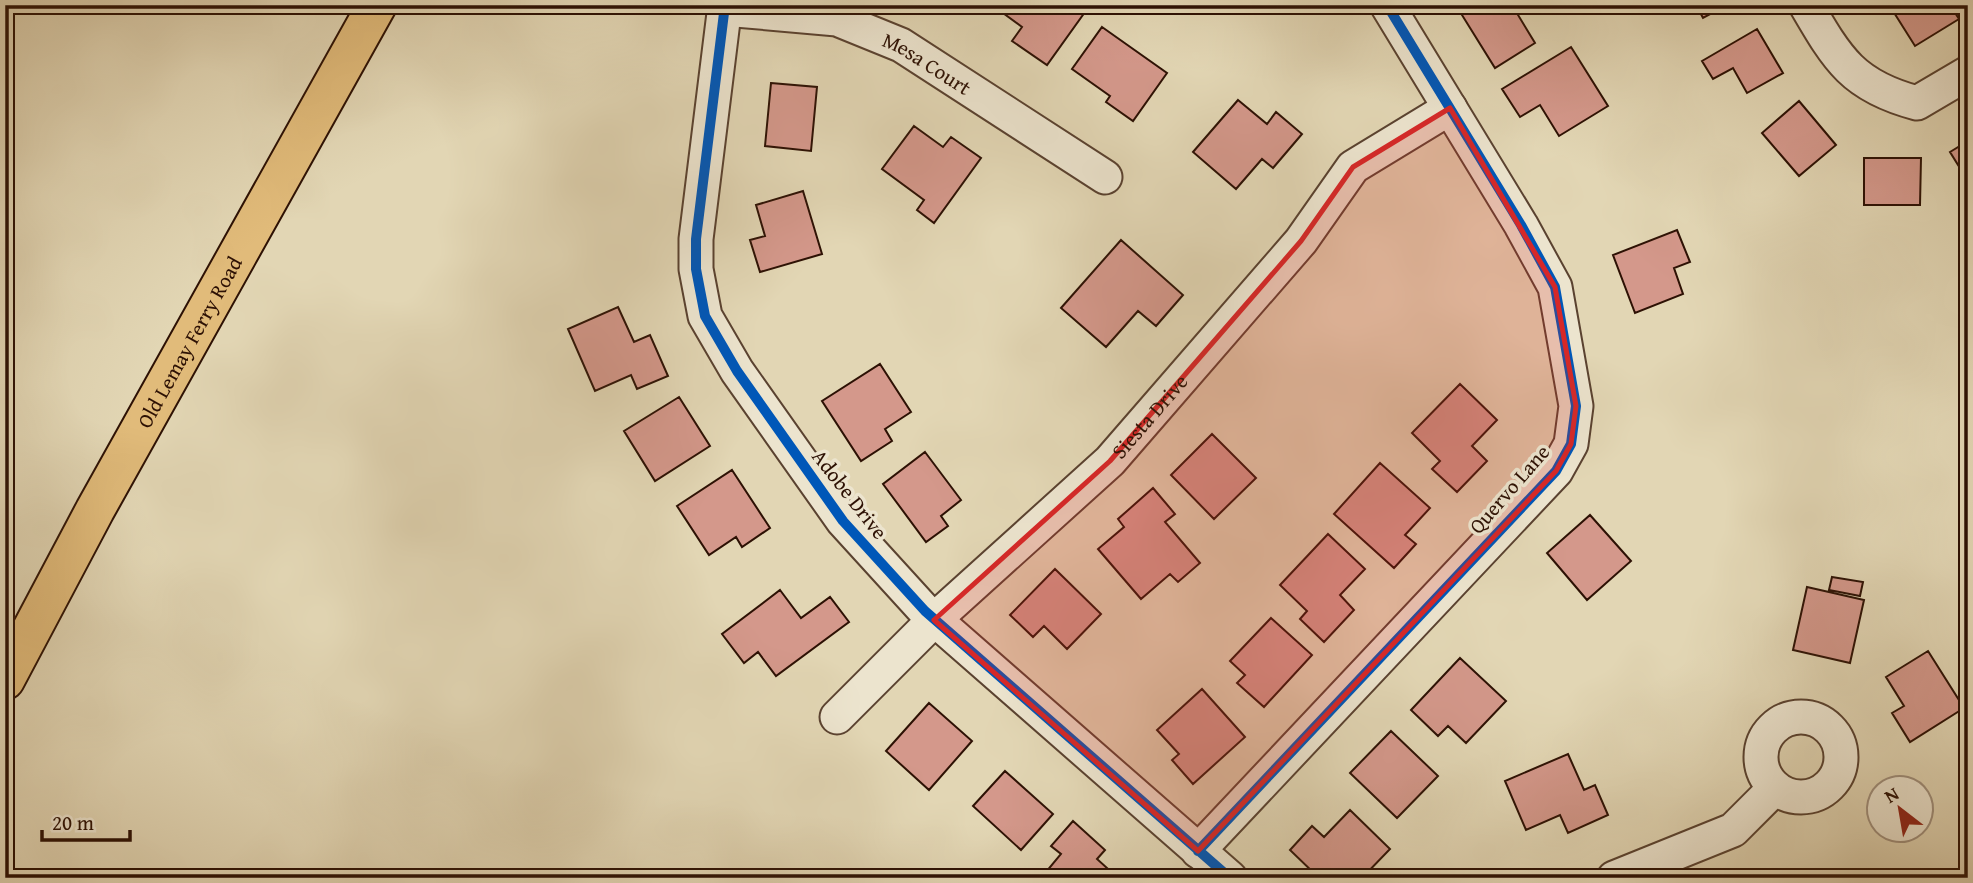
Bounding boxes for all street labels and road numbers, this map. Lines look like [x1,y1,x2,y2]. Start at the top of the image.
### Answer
street label: Mesa Court [878,24,978,102]
street label: Old Lemay Ferry Road [128,250,250,433]
street label: Siesta Drive [1103,367,1195,465]
street label: Quervo Lane [1461,437,1557,541]
street label: Adobe Drive [805,442,895,546]

